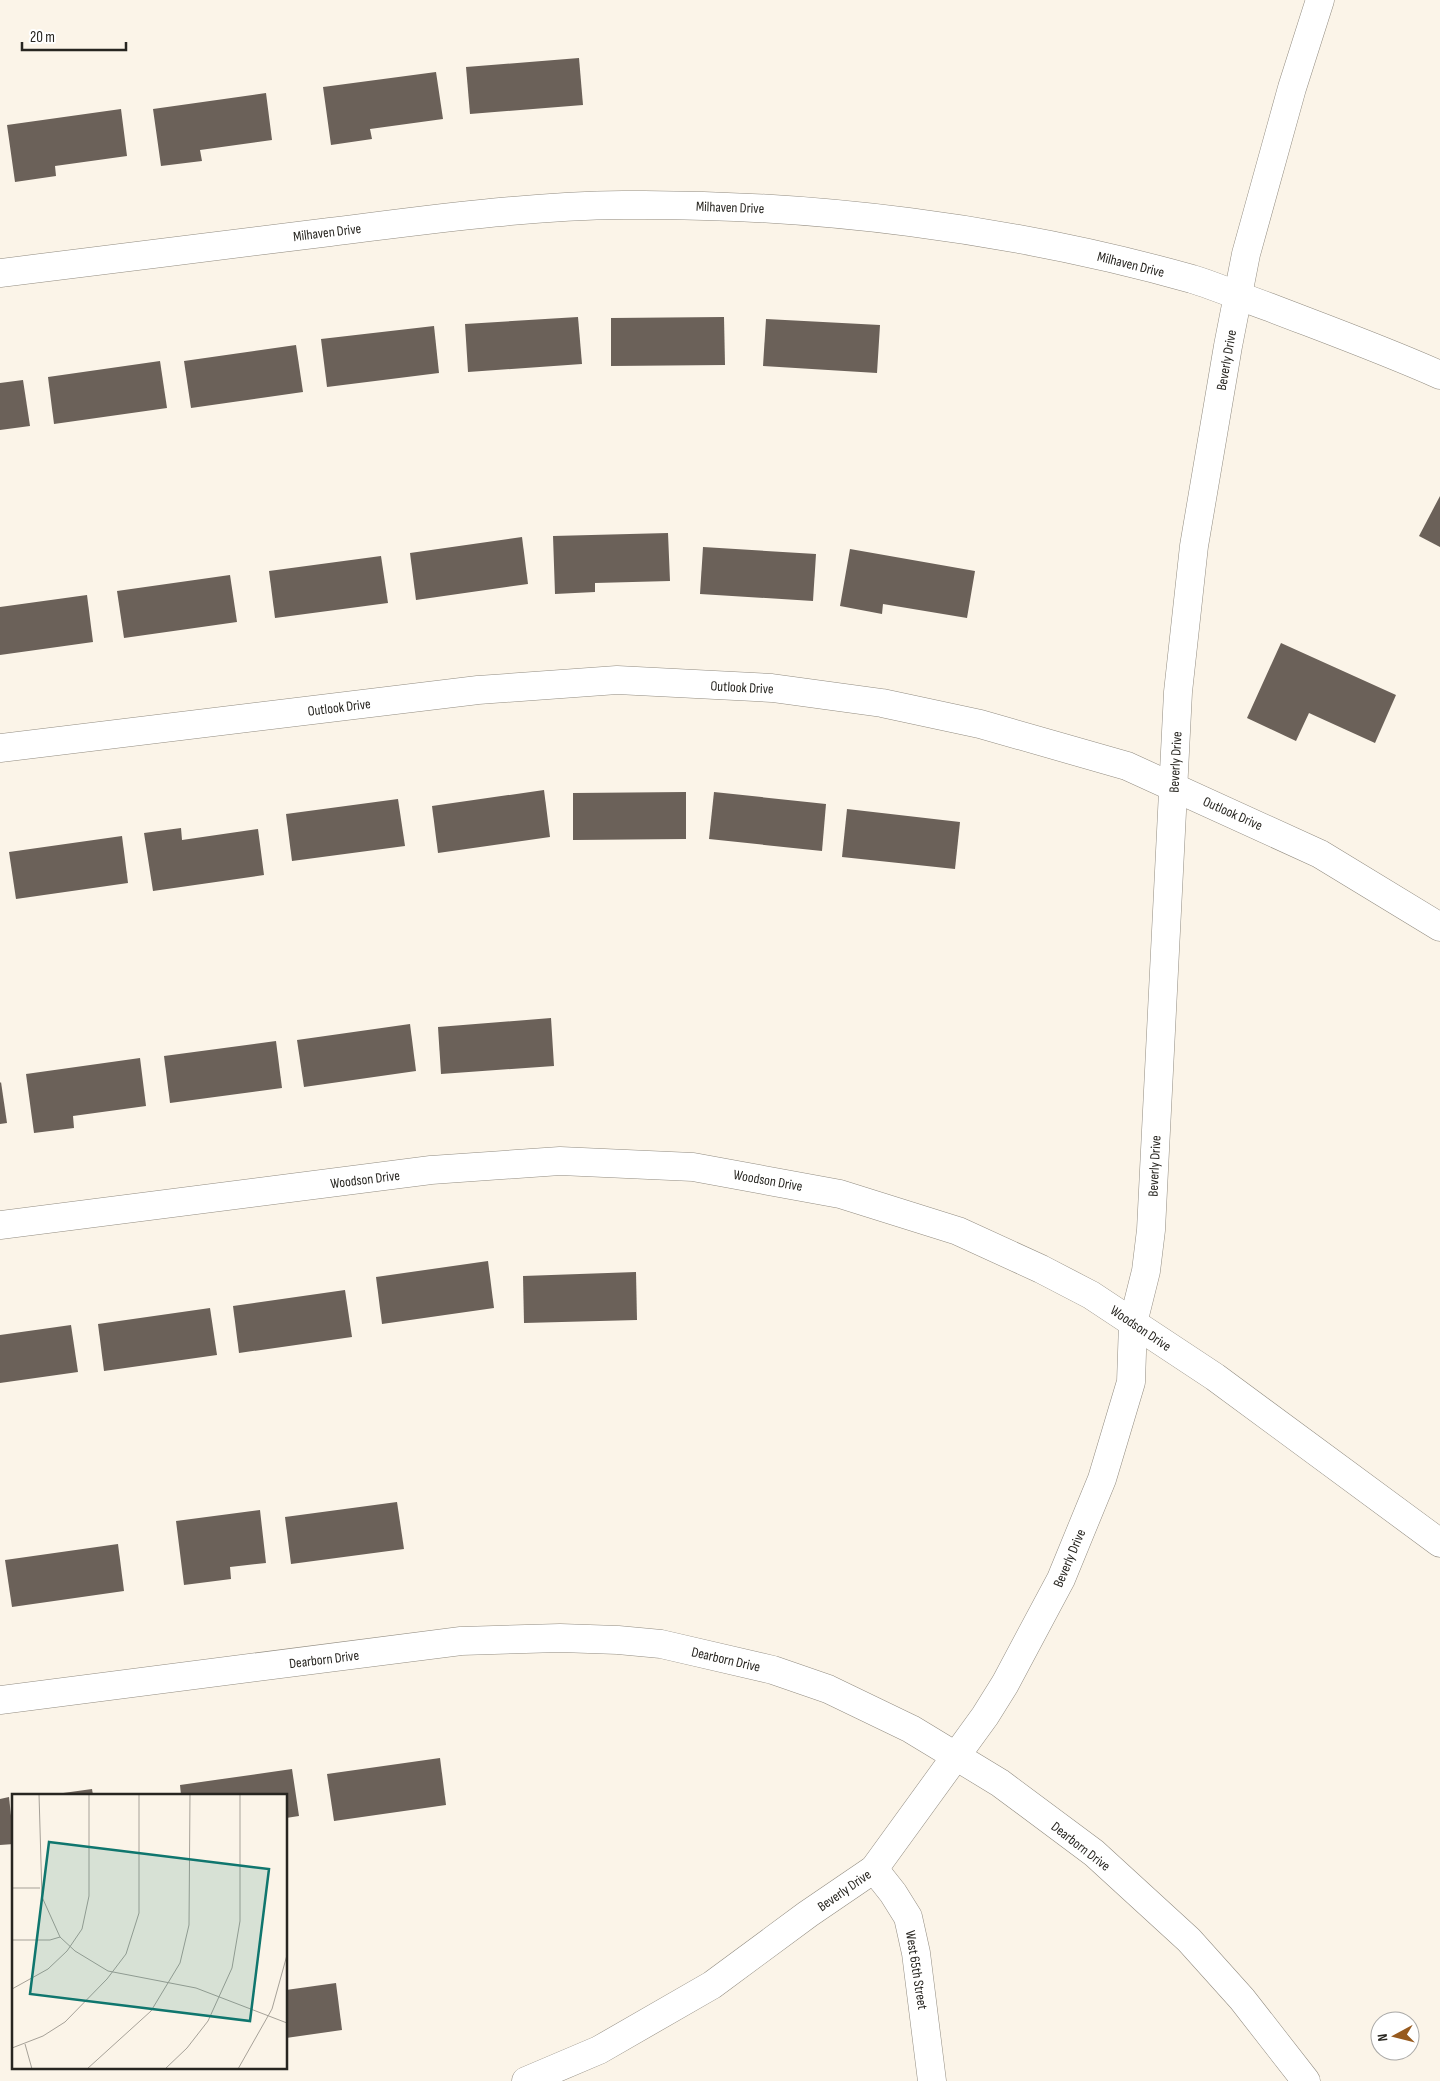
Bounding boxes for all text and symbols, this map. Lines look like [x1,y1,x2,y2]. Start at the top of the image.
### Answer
scale bar [22,20,126,52]
text: 20 m [30,28,55,47]
street label: Milhaven Drive [696,198,764,217]
street label: Milhaven Drive [292,220,362,245]
street label: Milhaven Drive [1096,248,1166,281]
street label: Beverly Drive [1213,328,1240,392]
street label: Outlook Drive [710,677,774,698]
street label: Outlook Drive [307,695,372,720]
street label: Beverly Drive [1165,731,1186,793]
street label: Outlook Drive [1200,793,1265,834]
street label: Beverly Drive [1144,1135,1165,1197]
street label: Woodson Drive [732,1166,804,1195]
street label: Woodson Drive [329,1167,401,1192]
street label: Woodson Drive [1107,1302,1174,1355]
street label: Beverly Drive [1050,1527,1089,1590]
street label: Dearborn Drive [690,1643,762,1676]
street label: Dearborn Drive [288,1647,360,1672]
inset map [12,1794,288,2068]
street label: Dearborn Drive [1048,1818,1114,1875]
street label: Beverly Drive [814,1866,874,1915]
street label: West 65th Street [902,1929,931,2011]
north arrow [1370,2011,1420,2061]
text: N [1374,2033,1391,2042]

